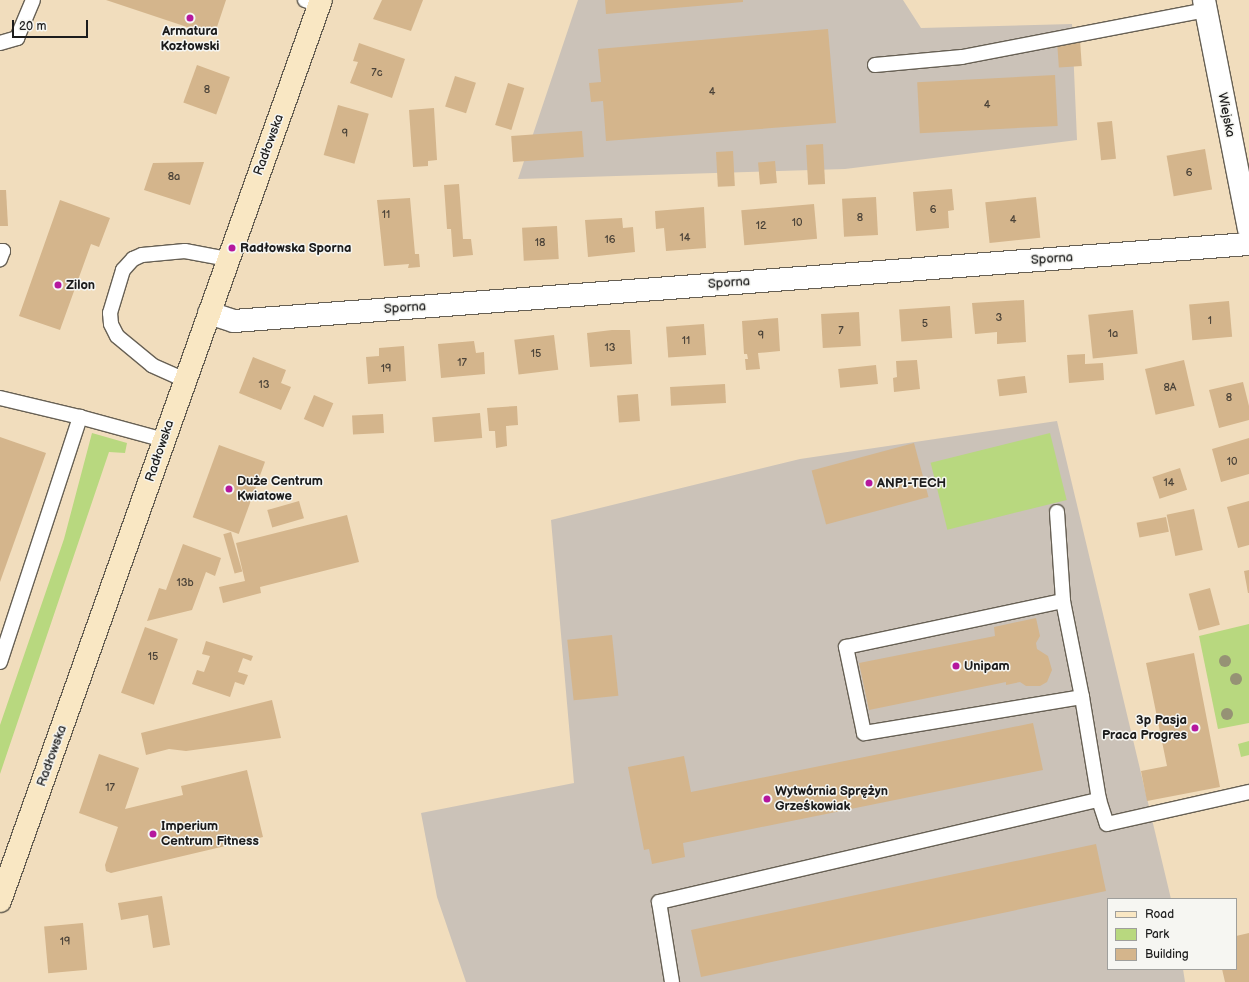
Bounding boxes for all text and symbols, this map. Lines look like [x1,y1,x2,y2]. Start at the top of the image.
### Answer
scale bar [14,12,90,38]
marker: Armatura Kozłowski [185,13,195,23]
text: 20 m [19,19,46,34]
place label: Armatura Kozłowski [160,24,220,55]
house number: 7c [371,66,383,80]
house number: 8 [204,83,210,97]
house number: 4 [709,85,715,99]
street label: Wiejska [1214,91,1238,139]
house number: 4 [984,98,990,112]
street label: Radłowska [251,112,287,178]
house number: 9 [342,127,348,141]
house number: 6 [1186,166,1192,180]
house number: 8a [168,170,180,184]
house number: 6 [930,203,936,217]
house number: 11 [382,208,390,222]
house number: 8 [857,211,863,225]
house number: 4 [1010,213,1016,227]
house number: 10 [792,216,802,230]
house number: 12 [756,219,766,233]
house number: 14 [680,231,690,245]
house number: 16 [605,233,615,247]
house number: 18 [535,236,545,250]
place label: Radłowska Sporna [240,240,351,256]
marker: Radłowska Sporna [227,243,237,253]
street label: Sporna [1030,250,1074,268]
street label: Sporna [707,274,751,292]
place label: Zilon [66,277,95,293]
marker: Zilon [53,280,63,290]
street label: Sporna [383,299,427,317]
house number: 3 [996,311,1002,325]
house number: 1 [1208,314,1212,328]
house number: 5 [922,317,928,331]
house number: 7 [838,324,844,338]
house number: 1a [1108,327,1118,341]
house number: 9 [758,329,764,343]
house number: 11 [682,334,690,348]
house number: 13 [604,341,616,355]
house number: 15 [531,347,541,361]
house number: 17 [457,356,467,370]
house number: 19 [381,362,391,376]
house number: 13 [258,378,270,392]
house number: 8A [1163,381,1177,395]
house number: 8 [1226,391,1232,405]
street label: Radłowska [142,418,178,484]
house number: 10 [1227,455,1237,469]
place label: Duże Centrum Kwiatowe [237,474,323,505]
place label: ANPI-TECH [877,475,946,491]
house number: 14 [1164,476,1174,490]
marker: ANPI-TECH [864,478,874,488]
marker: Duże Centrum Kwiatowe [224,484,234,494]
house number: 13b [176,576,194,590]
house number: 15 [148,650,158,664]
place label: Unipam [964,658,1010,674]
marker: Unipam [951,661,961,671]
place label: 3p Pasja Praca Progres [1102,713,1187,744]
street label: Radłowska [34,723,70,789]
marker: 3p Pasja Praca Progres [1190,723,1200,733]
house number: 17 [105,781,115,795]
place label: Wytwórnia Sprężyn Grześkowiak [775,784,888,815]
marker: Wytwórnia Sprężyn Grześkowiak [762,794,772,804]
place label: Imperium Centrum Fitness [161,819,259,850]
marker: Imperium Centrum Fitness [148,829,158,839]
legend [1107,898,1237,970]
text: Road [1145,907,1174,922]
text: Park [1145,927,1169,942]
house number: 19 [60,935,70,949]
text: Building [1145,947,1189,962]

